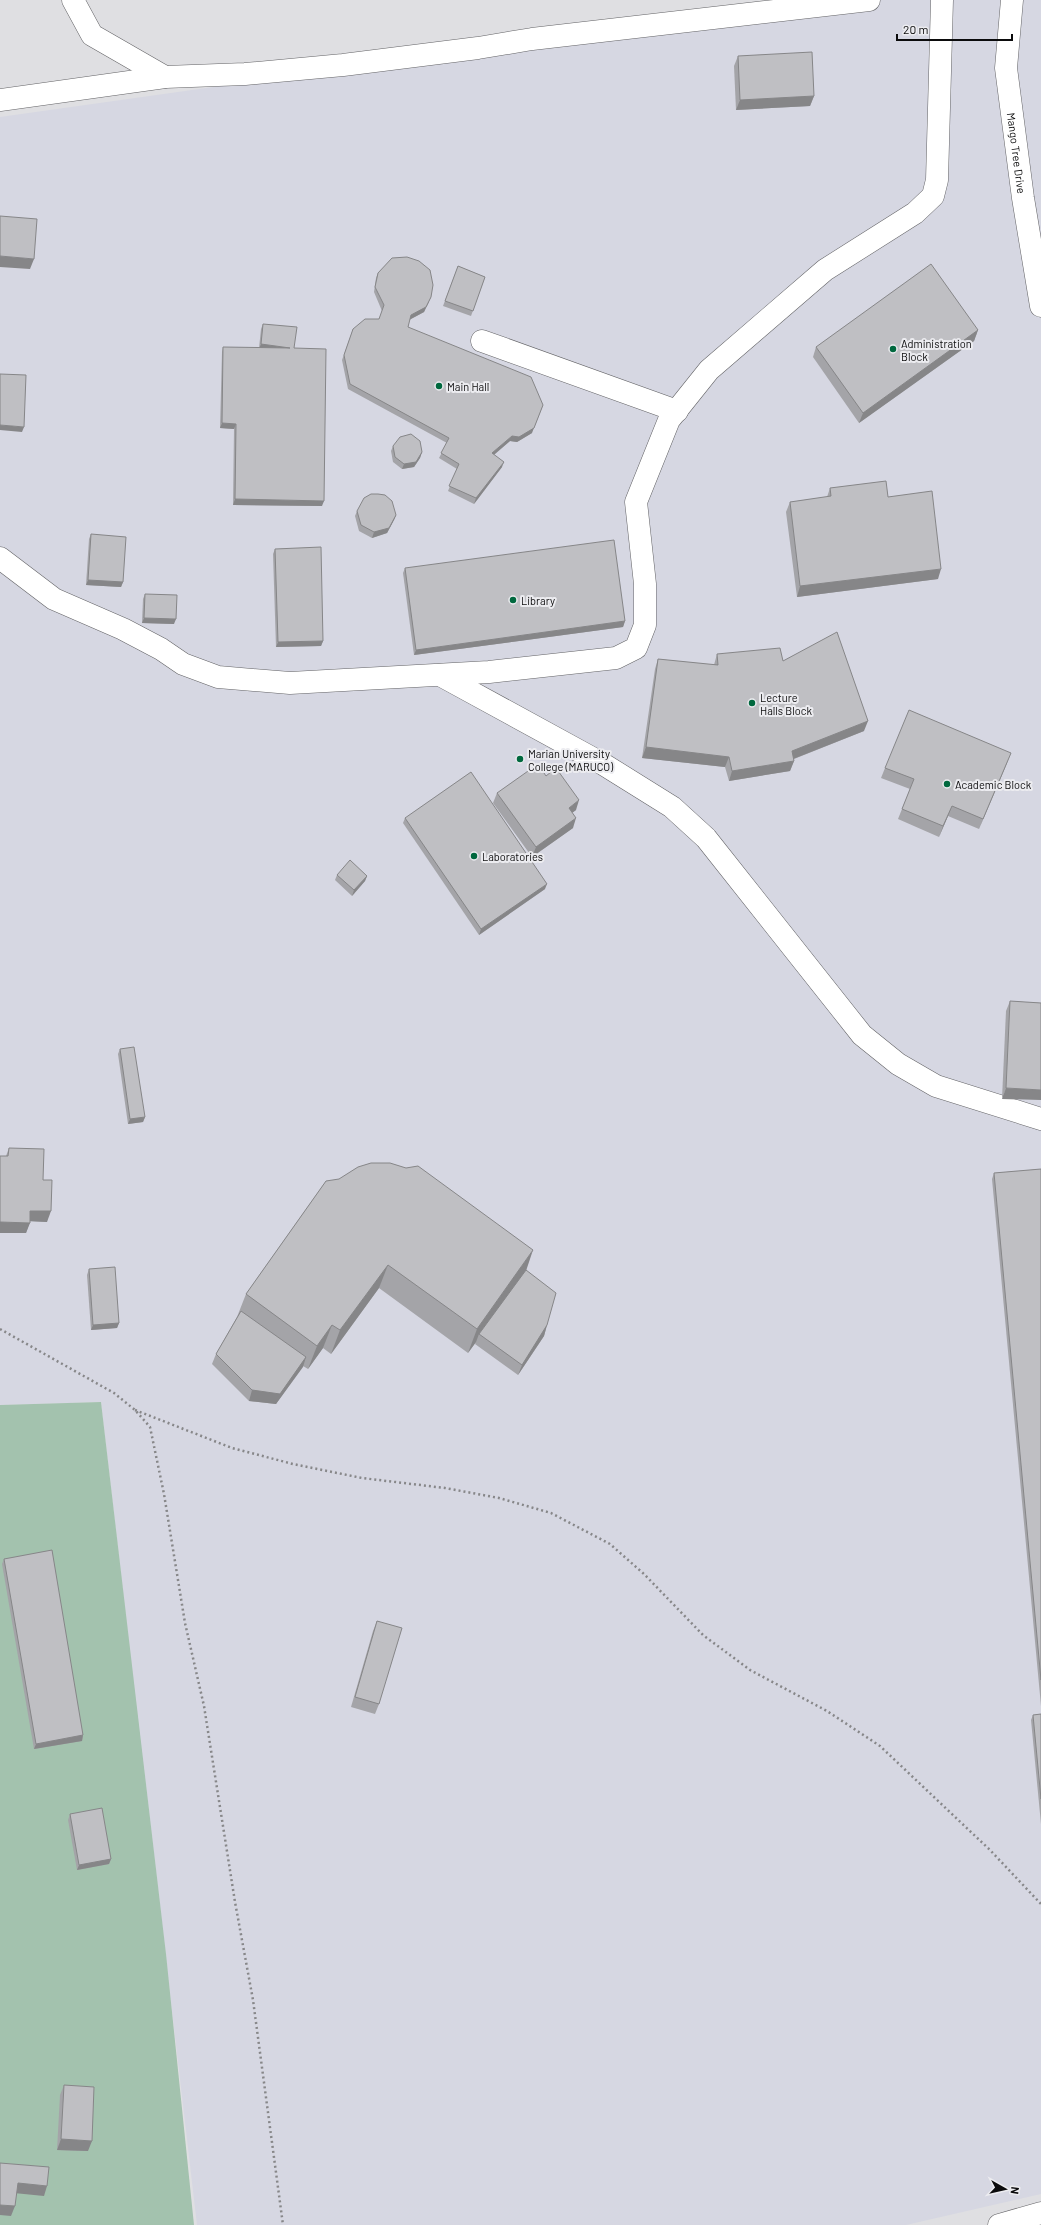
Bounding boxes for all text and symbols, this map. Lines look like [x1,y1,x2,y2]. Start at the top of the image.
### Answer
scale bar [897,16,1012,42]
text: 20 m [903,22,929,36]
street label: Mango Tree Drive [1005,112,1029,194]
place label: Administration Block [901,337,972,363]
marker: Administration Block [888,344,898,354]
place label: Main Hall [447,380,489,393]
marker: Main Hall [434,381,444,391]
place label: Library [521,594,555,607]
marker: Library [508,595,518,605]
place label: Lecture Halls Block [760,691,813,717]
marker: Lecture Halls Block [747,698,757,708]
place label: Marian University College (MARUCO) [528,747,613,773]
marker: Marian University College (MARUCO) [515,754,525,764]
place label: Academic Block [955,778,1032,791]
marker: Academic Block [942,779,952,789]
place label: Laboratories [482,850,543,863]
marker: Laboratories [469,851,479,861]
north arrow [985,2169,1025,2209]
text: N [1008,2186,1022,2195]

